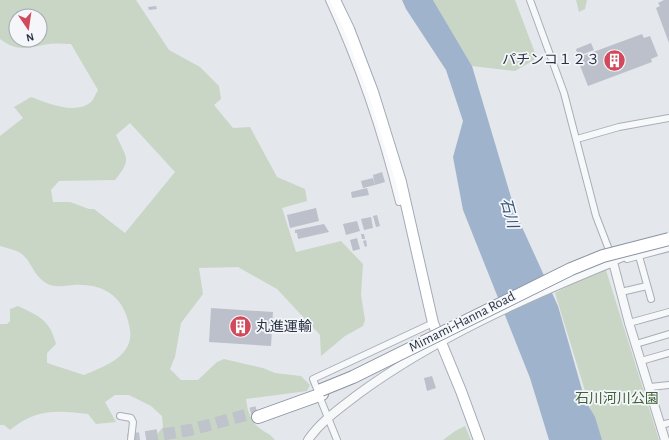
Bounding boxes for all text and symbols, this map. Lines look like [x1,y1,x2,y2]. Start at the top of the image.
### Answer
north arrow [8,8,48,48]
text: N [25,31,35,43]
building icon: パチンコ１２３ [602,47,628,73]
place label: パチンコ１２３ [502,53,600,67]
water label: 石川 [498,197,521,231]
street label: Mimami-Hanna Road [407,289,517,355]
building icon: 丸進運輸 [228,314,254,340]
place label: 丸進運輸 [256,318,312,334]
park label: 石川河川公園 [575,391,659,406]

